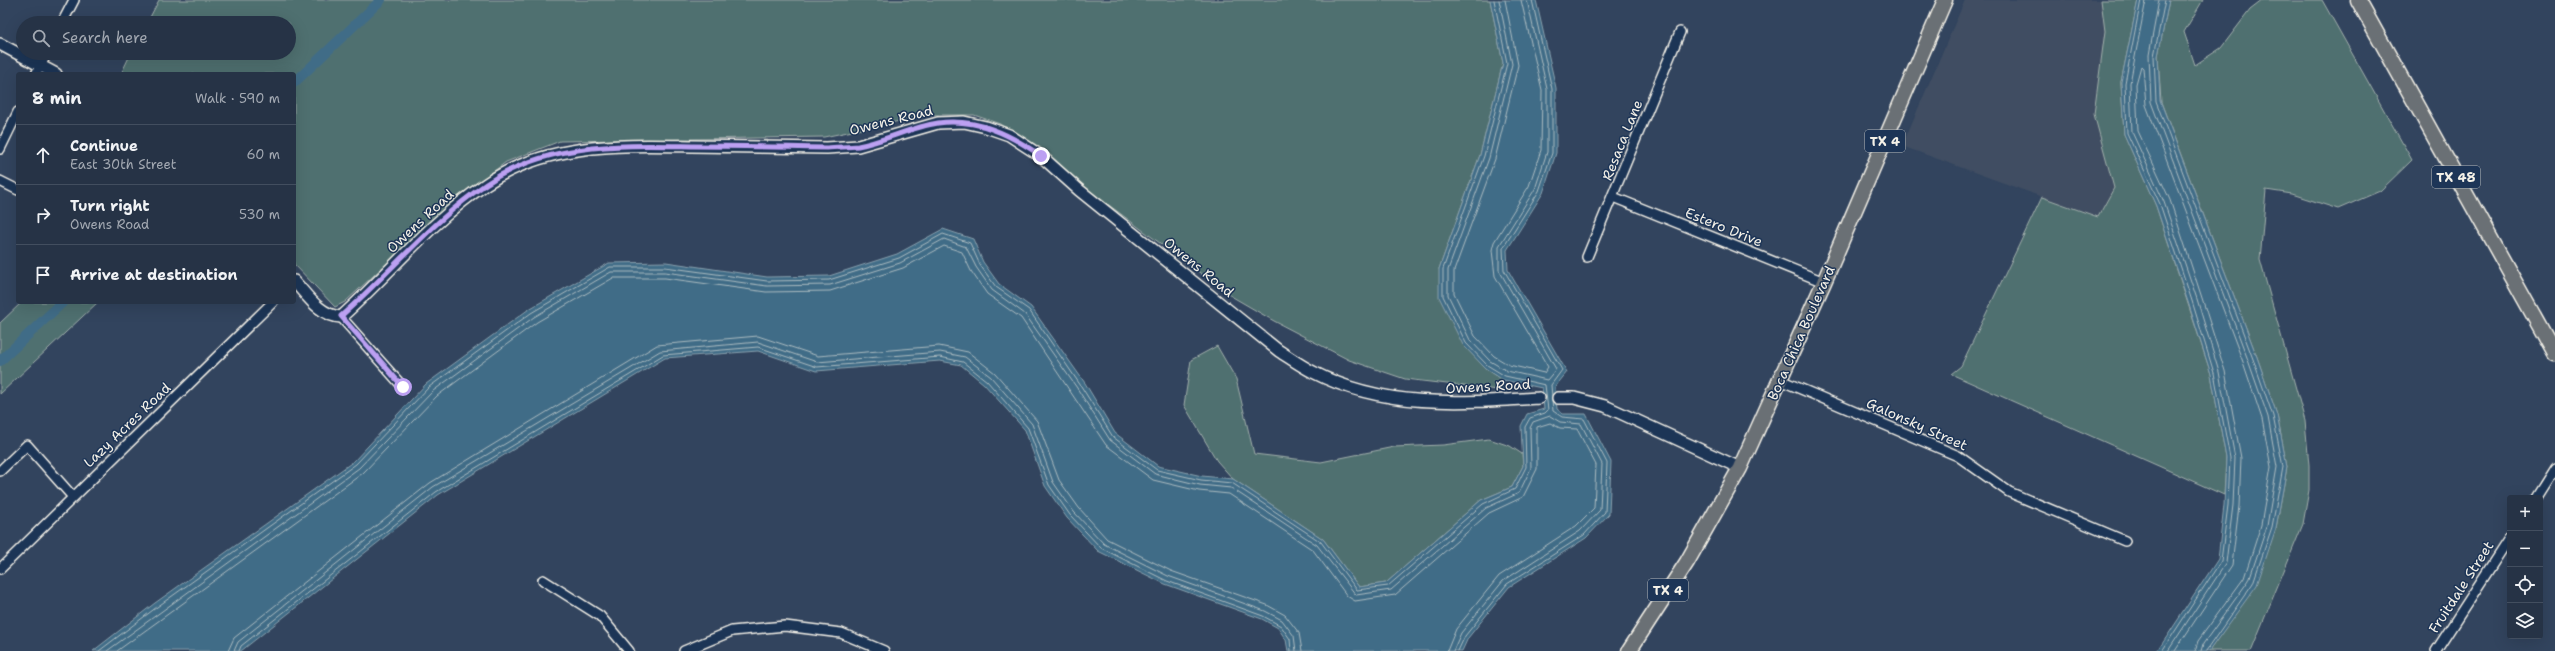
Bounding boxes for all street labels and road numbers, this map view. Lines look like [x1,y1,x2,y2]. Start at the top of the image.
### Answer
street label: Resaca Lane [1598,97,1646,183]
street label: Owens Road [847,101,935,139]
road number: TX 4 [1865,130,1905,152]
road number: TX 48 [2432,166,2480,188]
street label: Owens Road [383,185,457,257]
street label: Estero Drive [1683,203,1765,251]
street label: Owens Road [1160,233,1238,301]
street label: Boca Chica Boulevard [1763,263,1839,403]
street label: Owens Road [1445,375,1531,397]
street label: Lazy Acres Road [80,379,174,471]
street label: Galonsky Street [1864,394,1970,454]
street label: Fruitdale Street [2424,537,2498,637]
road number: TX 4 [1648,579,1688,601]

